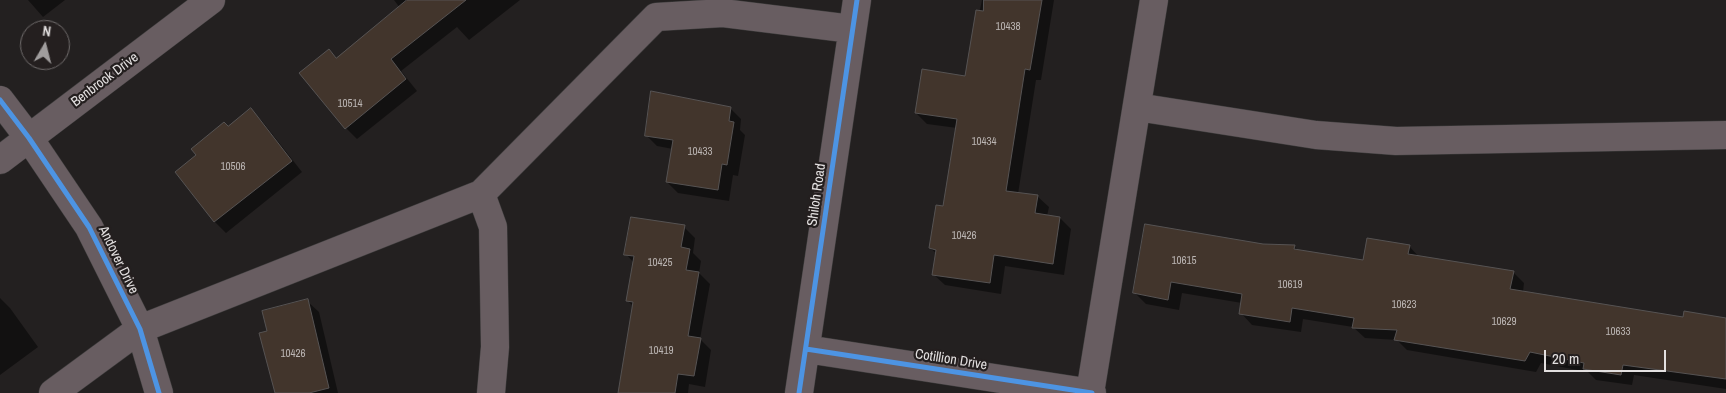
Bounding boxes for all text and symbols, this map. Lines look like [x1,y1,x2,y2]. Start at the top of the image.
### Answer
north arrow [20,20,70,70]
house number: 10438 [995,20,1021,34]
text: N [42,22,52,41]
street label: Benbrook Drive [68,49,142,111]
house number: 10514 [337,97,363,111]
house number: 10434 [971,135,997,149]
house number: 10433 [687,145,713,159]
house number: 10506 [220,160,246,174]
street label: Shiloh Road [804,163,830,227]
street label: Andover Drive [94,223,142,297]
house number: 10426 [951,229,977,243]
house number: 10615 [1171,254,1197,268]
house number: 10425 [647,256,673,270]
house number: 10619 [1277,278,1303,292]
house number: 10623 [1391,298,1417,312]
house number: 10629 [1491,315,1517,329]
house number: 10633 [1605,325,1631,339]
scale bar [1546,340,1668,372]
house number: 10419 [648,344,674,358]
street label: Cotillion Drive [914,346,988,374]
house number: 10426 [280,347,306,361]
text: 20 m [1552,348,1579,369]

